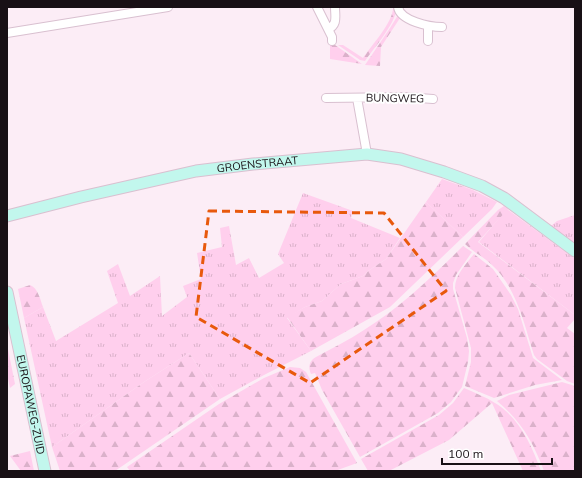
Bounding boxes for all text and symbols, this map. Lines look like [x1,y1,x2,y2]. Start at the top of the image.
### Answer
street label: BUNGWEG [366,90,424,106]
street label: GROENSTRAAT [216,153,299,175]
street label: EUROPAWEG-ZUID [13,353,48,456]
scale bar [442,440,552,466]
text: 100 m [448,446,483,461]

